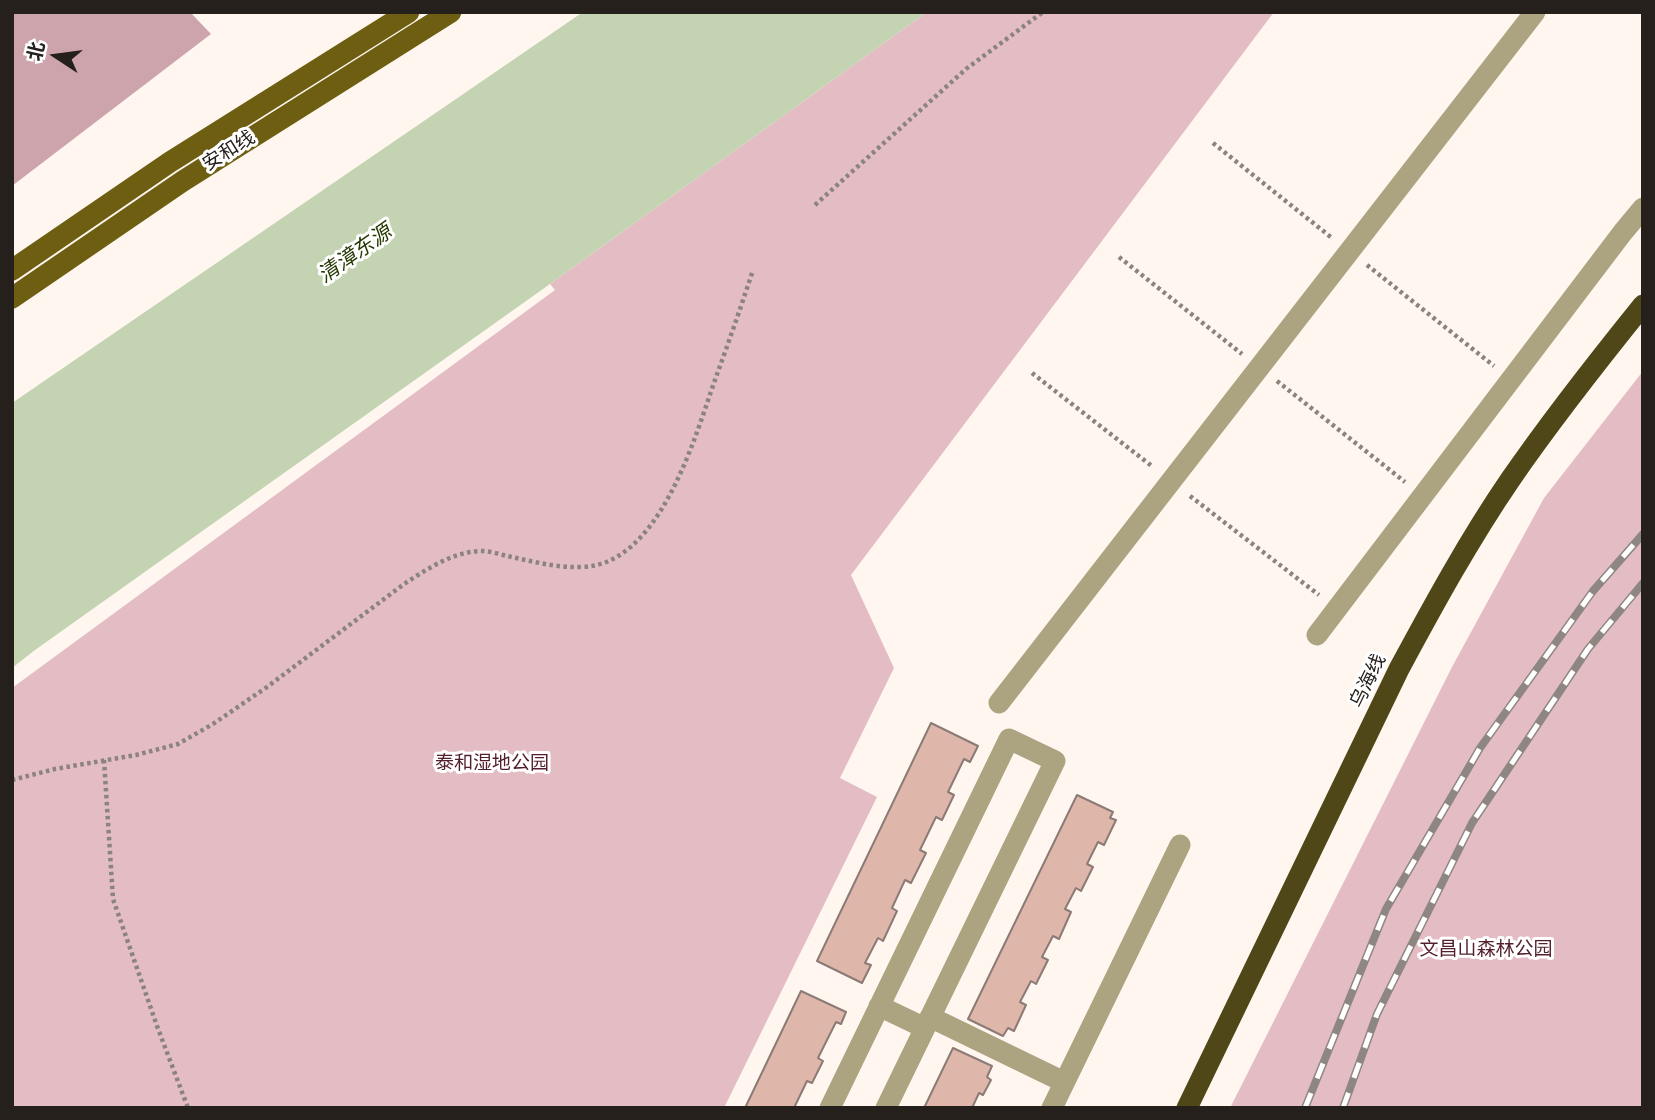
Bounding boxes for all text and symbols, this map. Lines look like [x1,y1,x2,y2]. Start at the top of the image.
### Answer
north arrow [21,21,91,91]
text: 北 [22,39,49,63]
street label: 安和线 [199,126,259,176]
water label: 清漳东源 [313,220,397,288]
street label: 乌海线 [1345,650,1391,712]
park label: 泰和湿地公园 [435,752,549,774]
park label: 文昌山森林公园 [1420,938,1552,960]

